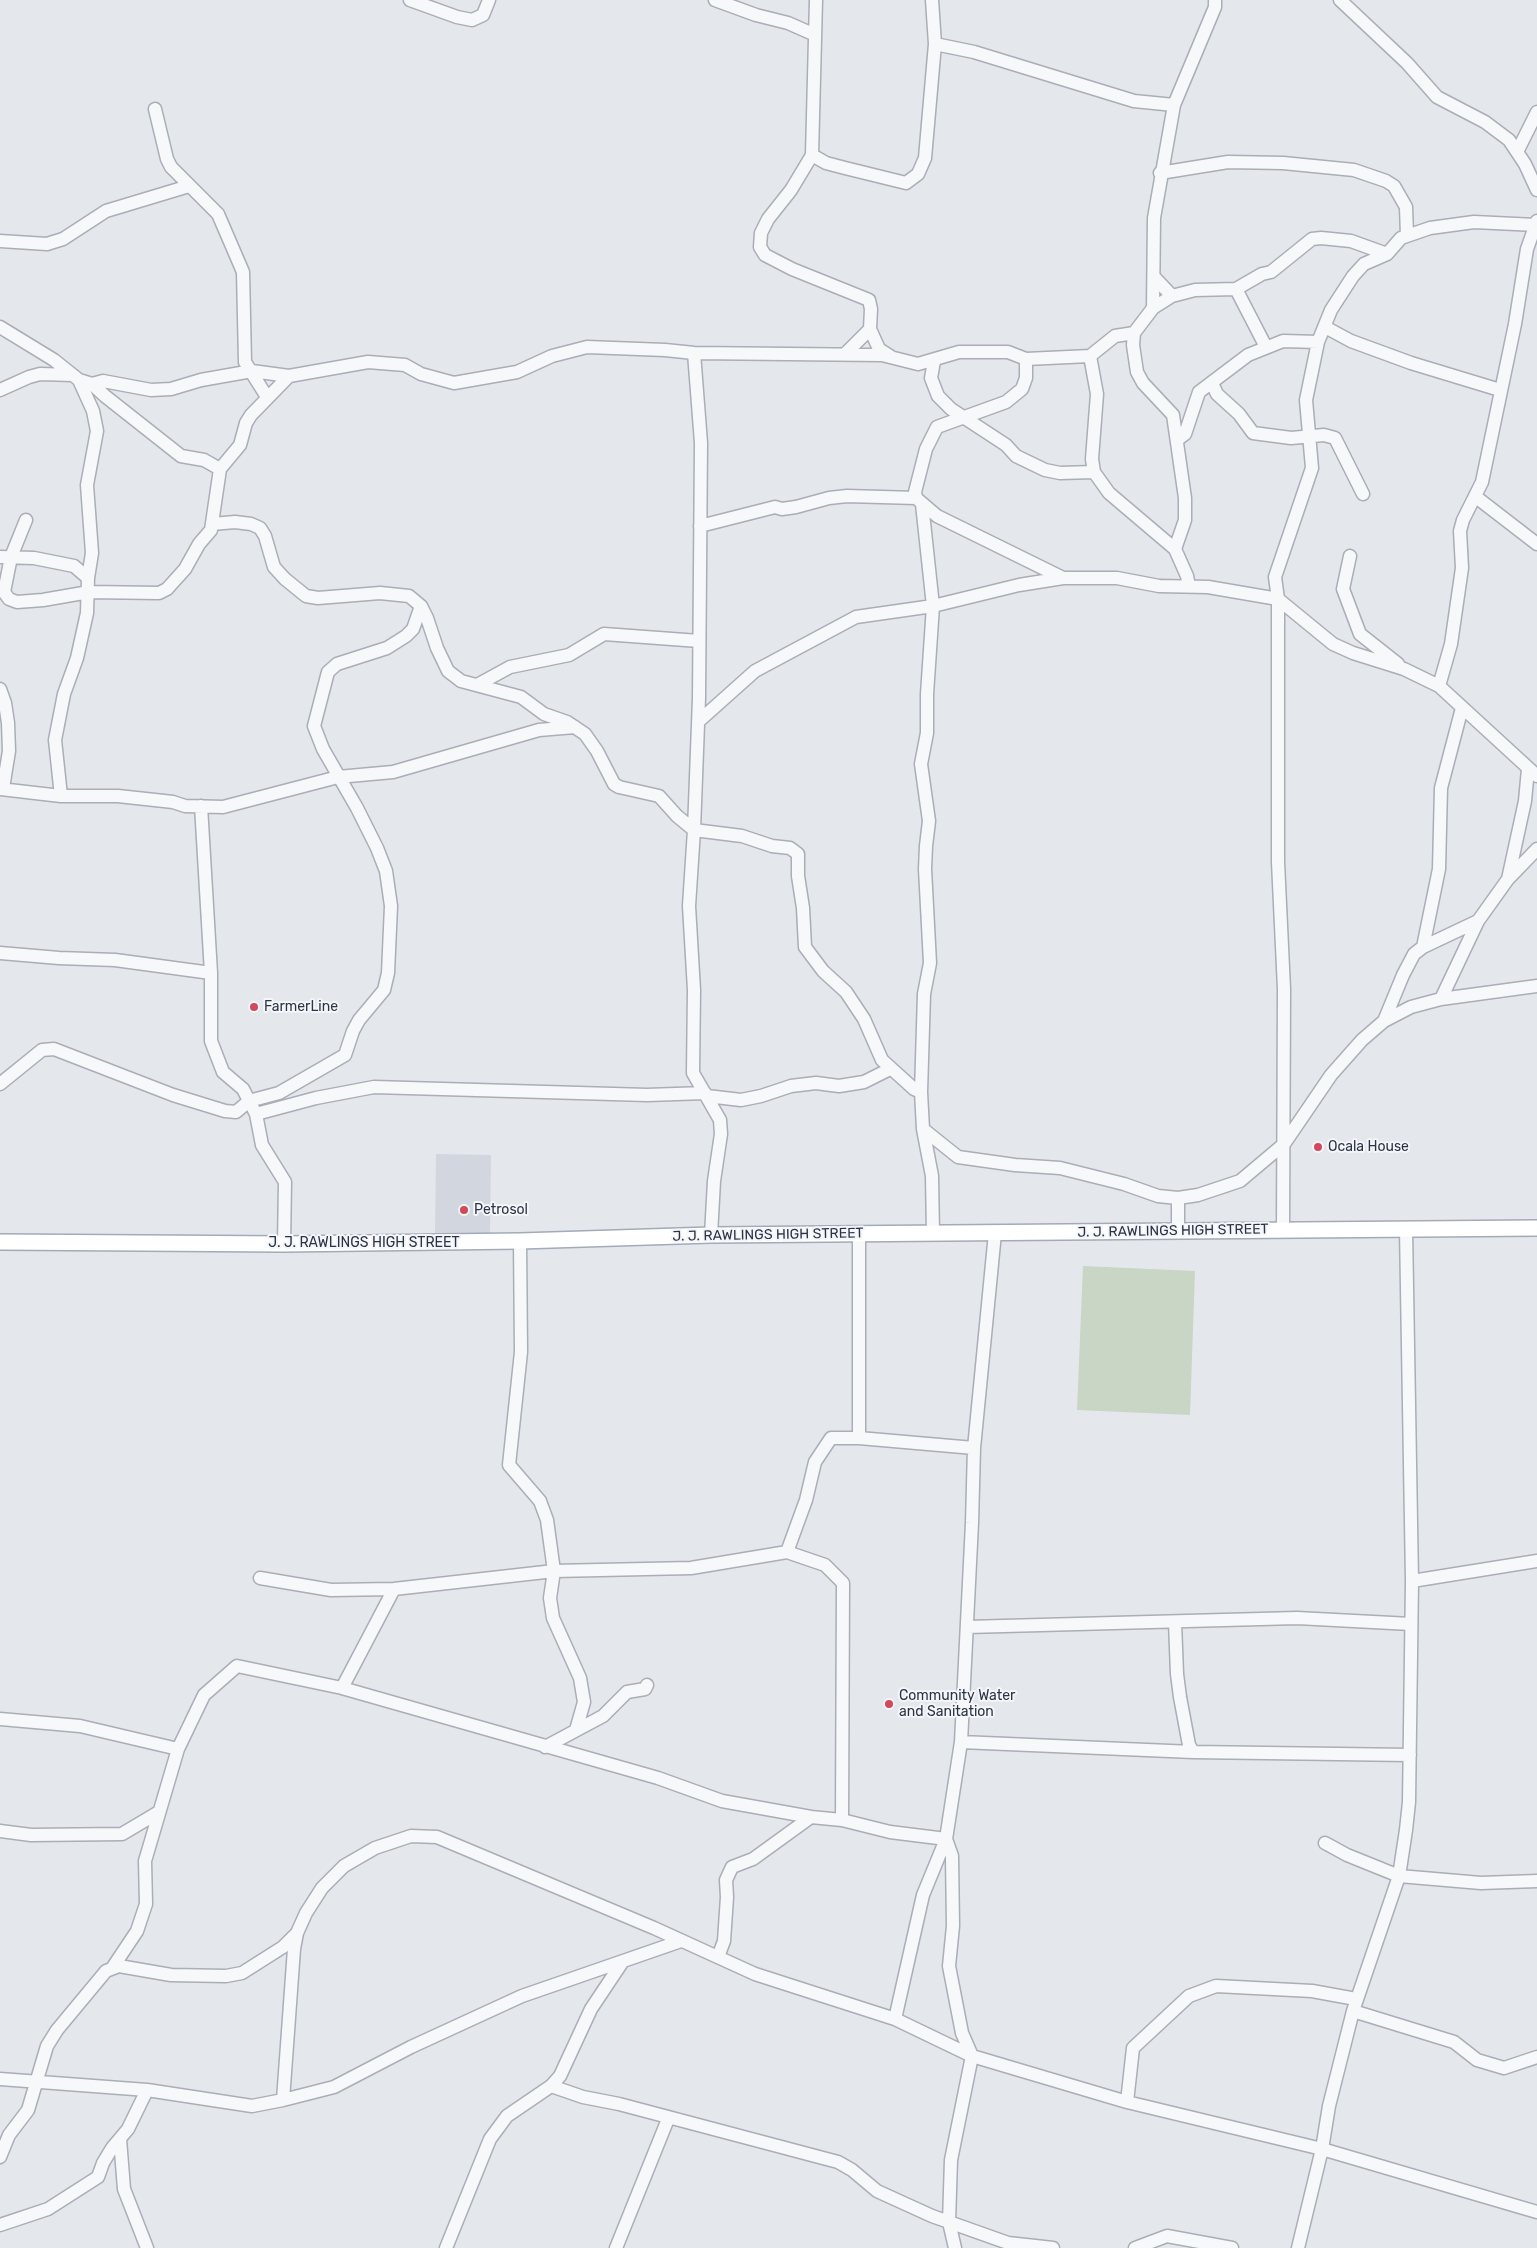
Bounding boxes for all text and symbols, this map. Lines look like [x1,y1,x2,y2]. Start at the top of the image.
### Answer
place label: FarmerLine [264,999,338,1015]
marker: FarmerLine [248,1001,260,1013]
place label: Ocala House [1328,1139,1409,1155]
marker: Ocala House [1312,1141,1324,1153]
place label: Petrosol [474,1202,528,1218]
marker: Petrosol [458,1204,470,1216]
street label: J. J. RAWLINGS HIGH STREET [1077,1221,1269,1241]
street label: J. J. RAWLINGS HIGH STREET [672,1225,864,1245]
street label: J. J. RAWLINGS HIGH STREET [268,1235,460,1251]
place label: Community Water and Sanitation [899,1688,1015,1720]
marker: Community Water and Sanitation [883,1698,895,1710]

